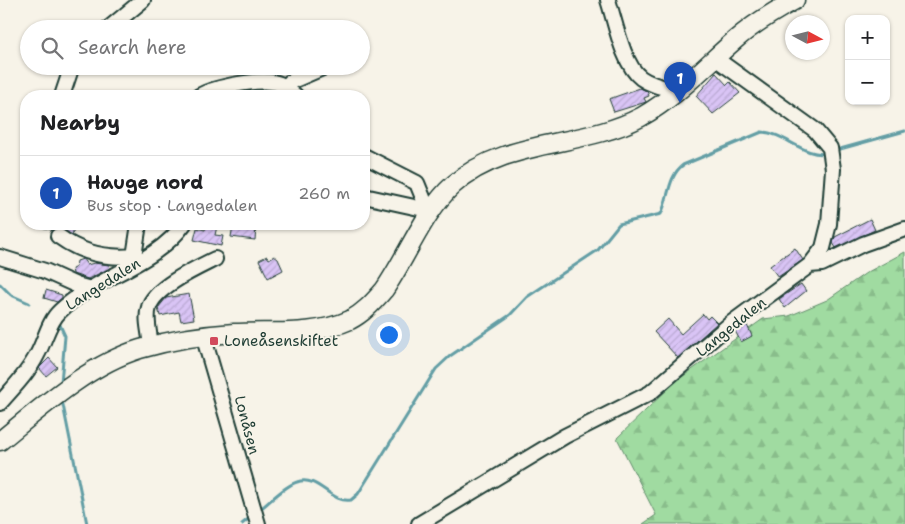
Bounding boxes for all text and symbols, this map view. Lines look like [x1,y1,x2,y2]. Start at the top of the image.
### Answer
north arrow [785,15,830,60]
map controls [845,15,890,105]
button: + [845,15,890,60]
search box [20,20,370,75]
icon: search [38,34,66,62]
text: Search here [78,35,187,60]
button: − [845,60,890,105]
pin: 1 [664,62,696,103]
text: Nearby [40,109,120,137]
text: Hauge nord [87,170,203,195]
text: 1 [52,183,60,204]
text: 260 m [298,183,350,204]
text: Bus stop · Langedalen [87,195,257,216]
street label: Langedalen [62,253,144,315]
street label: Langedalen [692,293,770,361]
your location [376,322,402,348]
place label: Loneåsenskiftet [224,331,338,351]
marker: Loneåsenskiftet [208,335,220,347]
street label: Lonåsen [230,393,264,457]

